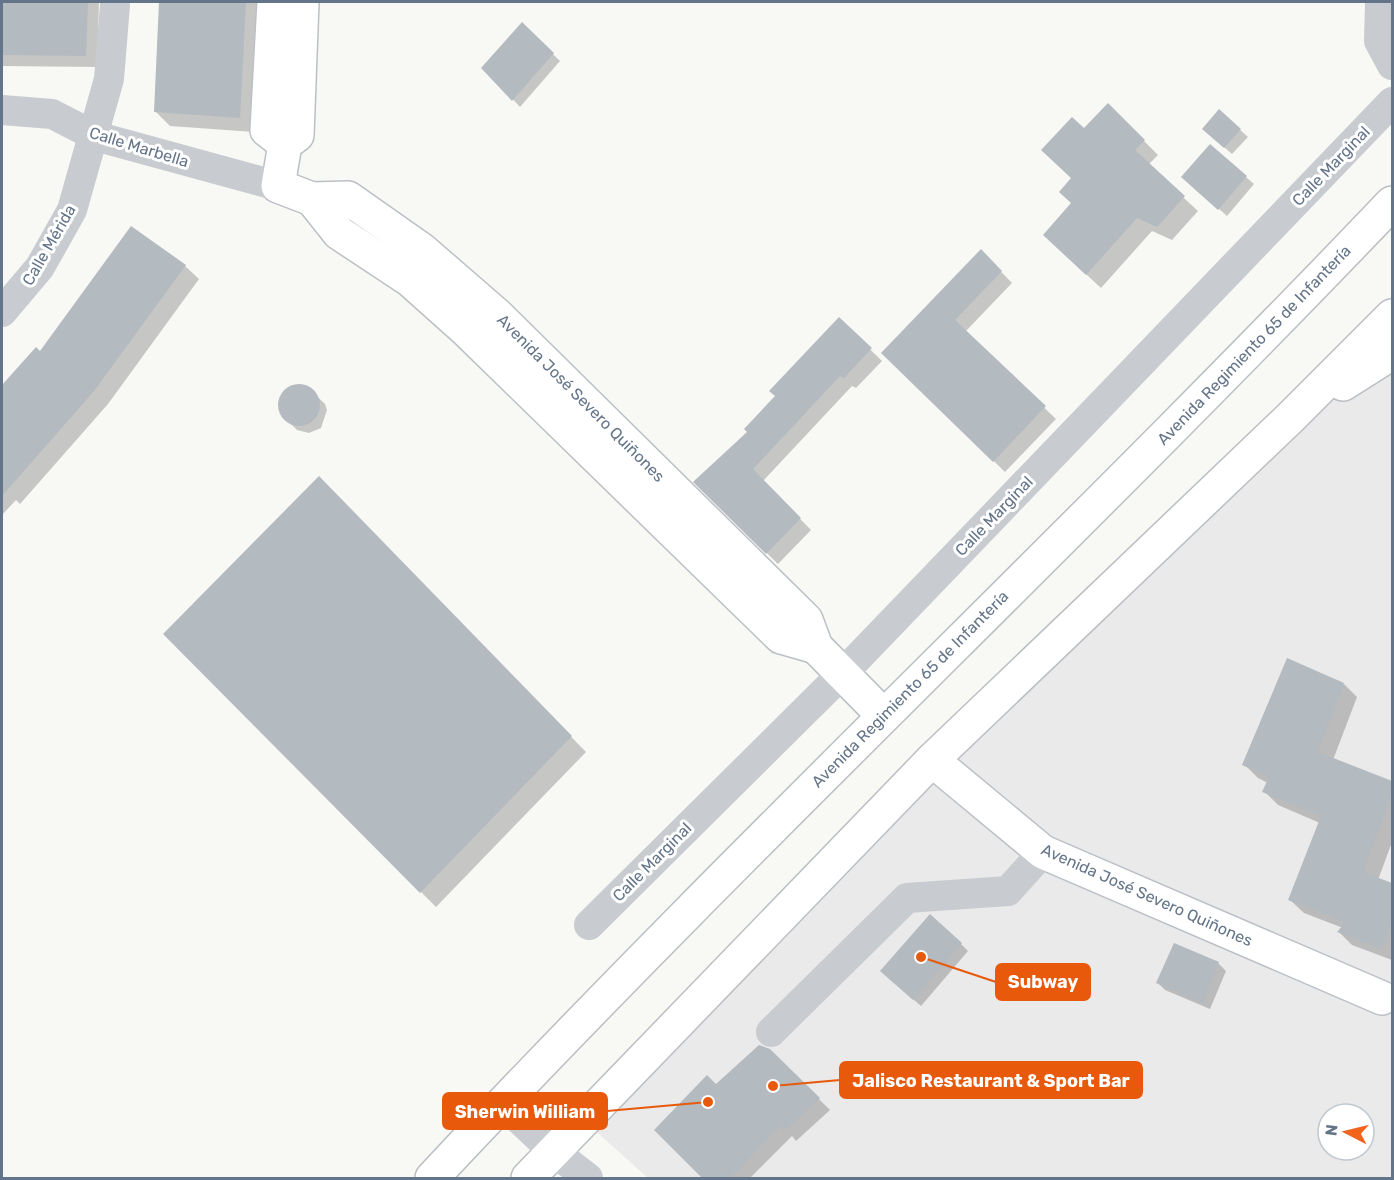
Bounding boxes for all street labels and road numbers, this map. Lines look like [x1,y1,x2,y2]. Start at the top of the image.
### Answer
street label: Calle Marginal [1288,122,1374,210]
street label: Calle Marbella [87,123,191,171]
street label: Calle Mérida [18,201,80,289]
street label: Avenida Regimiento 65 de Infantería [1153,241,1355,449]
street label: Avenida José Severo Quiñones [493,310,669,486]
street label: Calle Marginal [951,472,1037,560]
street label: Avenida Regimiento 65 de Infantería [808,587,1012,791]
street label: Calle Marginal [609,819,695,905]
street label: Avenida José Severo Quiñones [1038,840,1256,950]

